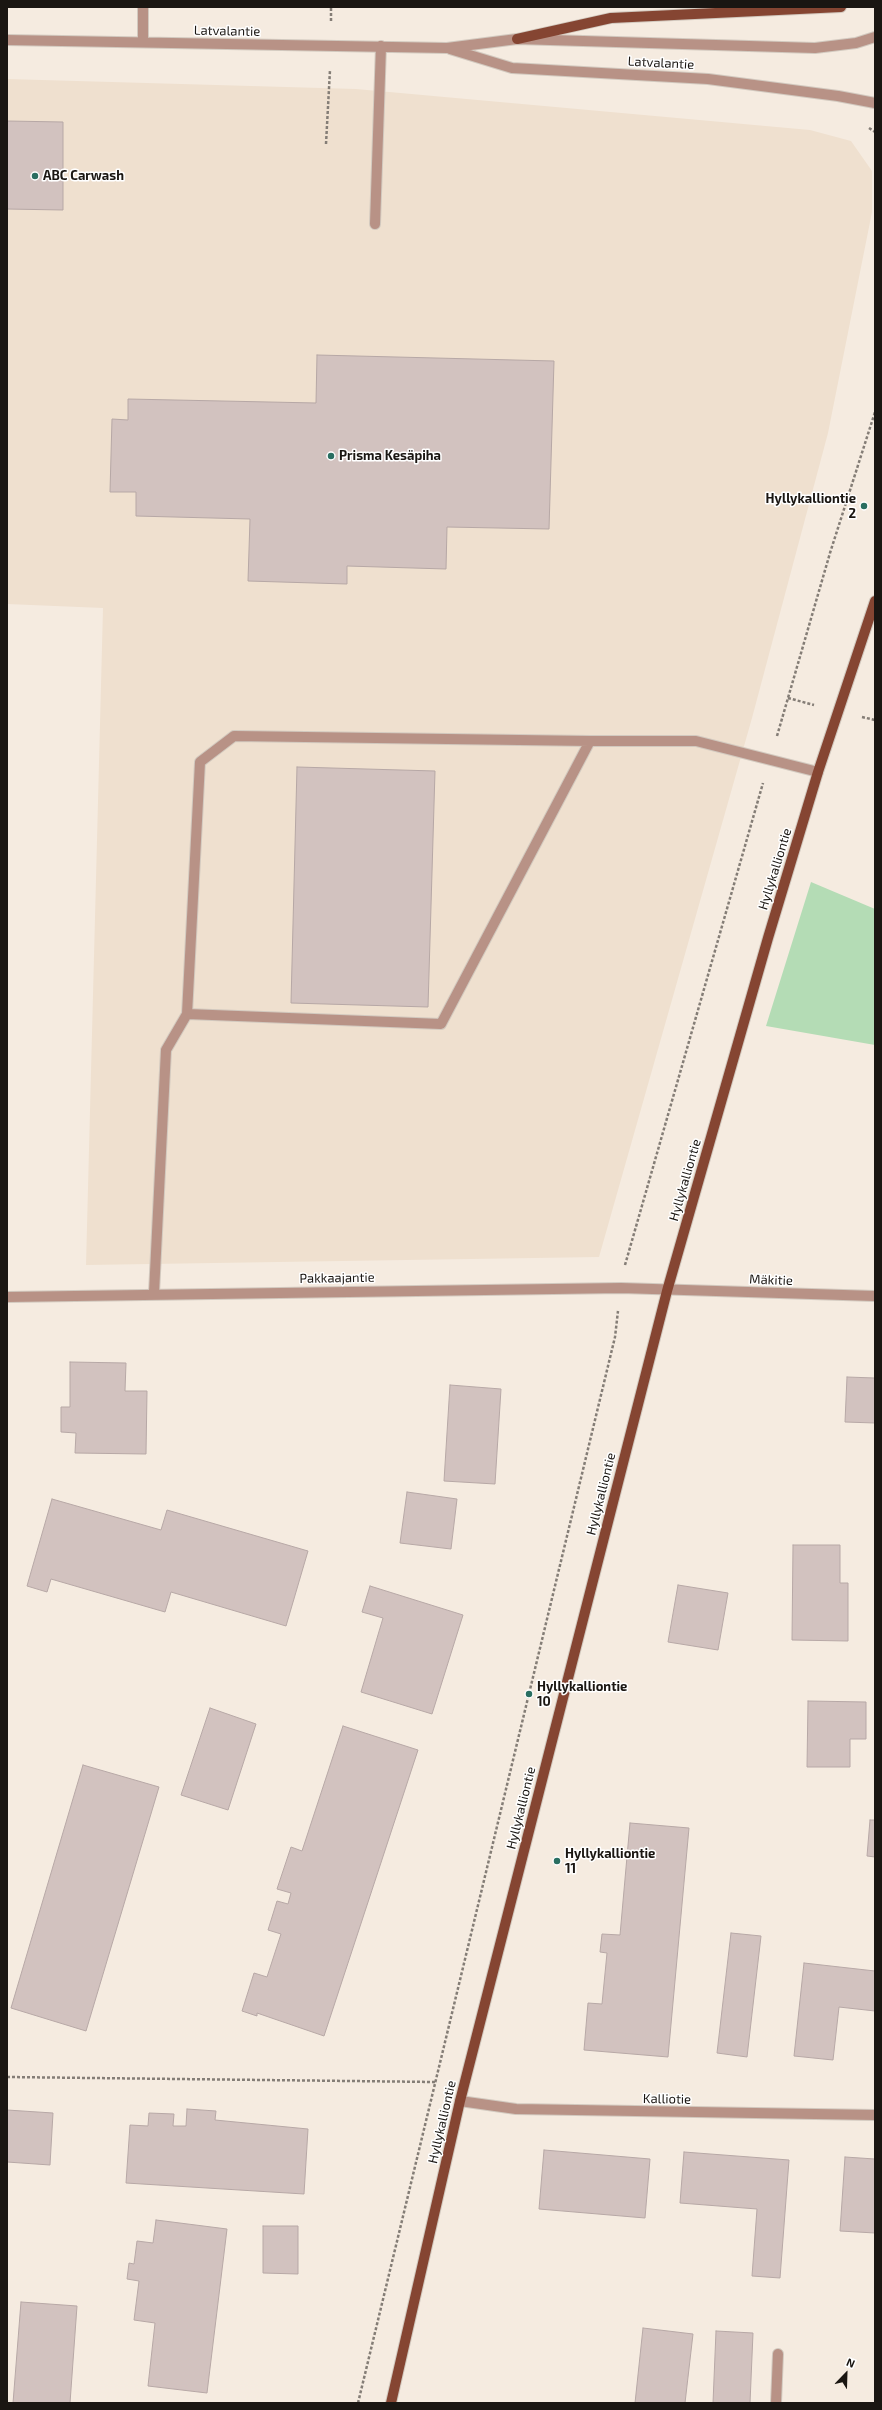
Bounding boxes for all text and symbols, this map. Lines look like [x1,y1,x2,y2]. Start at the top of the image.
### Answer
street label: Latvalantie [194,23,260,39]
street label: Latvalantie [627,53,695,73]
place label: ABC Carwash [43,168,124,184]
marker: ABC Carwash [30,171,40,181]
place label: Prisma Kesäpiha [339,448,441,464]
marker: Prisma Kesäpiha [326,451,336,461]
place label: Hyllykalliontie 2 [766,491,856,522]
marker: Hyllykalliontie 2 [859,501,869,511]
street label: Hyllykalliontie [755,826,795,912]
street label: Hyllykalliontie [666,1137,704,1223]
street label: Pakkaajantie [299,1270,375,1286]
street label: Mäkitie [749,1271,793,1289]
street label: Hyllykalliontie [583,1451,619,1537]
place label: Hyllykalliontie 10 [537,1679,627,1710]
marker: Hyllykalliontie 10 [524,1689,534,1699]
street label: Hyllykalliontie [503,1765,539,1851]
place label: Hyllykalliontie 11 [565,1846,655,1877]
marker: Hyllykalliontie 11 [552,1856,562,1866]
street label: Hyllykalliontie [425,2079,459,2165]
street label: Kalliotie [643,2091,691,2107]
north arrow [826,2354,866,2394]
text: N [845,2355,857,2370]

